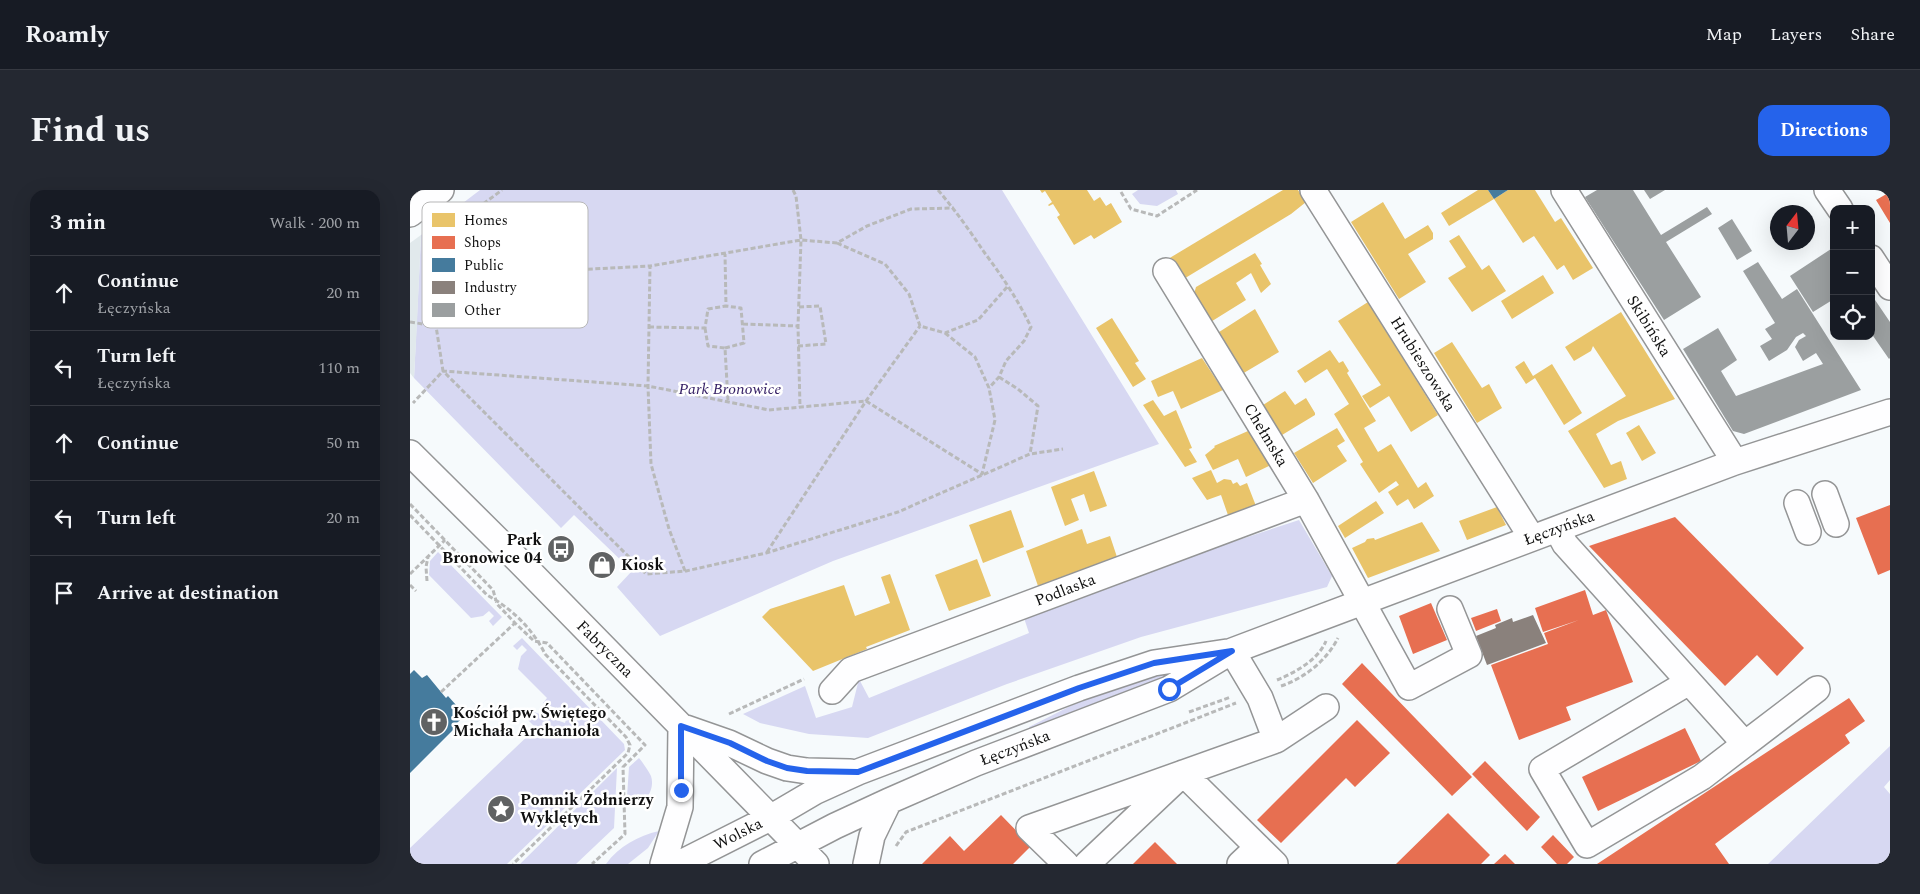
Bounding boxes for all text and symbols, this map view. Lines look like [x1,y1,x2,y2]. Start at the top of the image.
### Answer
text: Roamly [25,17,109,53]
text: Map [1706,21,1742,48]
text: Layers [1770,21,1822,48]
text: Share [1850,21,1895,48]
text: Find us [30,104,150,157]
button: Directions [1758,105,1890,156]
legend [422,202,588,328]
north arrow [1770,205,1815,250]
map controls [1830,205,1875,340]
button: + [1830,205,1875,250]
text: 3 min [50,207,106,239]
text: Homes [464,210,508,231]
text: Walk · 200 m [269,211,360,235]
text: Shops [464,232,501,253]
button: − [1830,250,1875,295]
text: Public [464,255,504,276]
text: Continue [97,267,179,296]
text: Industry [464,277,518,298]
icon: ahead [50,279,78,307]
text: 20 m [326,281,360,305]
street label: Skibińska [1621,290,1678,362]
button: locate [1830,295,1875,340]
text: Łęczyńska [97,296,171,320]
text: Other [464,300,501,321]
street label: Hrubieszowska [1384,312,1462,416]
text: Turn left [97,342,176,371]
icon: left [50,354,78,382]
text: 110 m [318,356,360,380]
text: Łęczyńska [97,371,171,395]
park label: Park Bronowice [679,377,781,401]
street label: Chełmska [1238,399,1295,472]
icon: ahead [50,429,78,457]
text: Continue [97,429,179,458]
text: 50 m [326,431,360,455]
icon: left [50,504,78,532]
text: Turn left [97,504,176,533]
street label: Łęczyńska [1520,504,1598,552]
text: 20 m [326,506,360,530]
place label: Park Bronowice 04 [442,528,542,570]
bus stop icon: Park Bronowice 04 [546,534,576,564]
shop icon: Kiosk [587,550,617,580]
place label: Kiosk [621,553,664,577]
street label: Podlaska [1031,567,1099,613]
icon: arrive [50,579,78,607]
text: Arrive at destination [97,579,279,608]
street label: Fabryczna [571,615,639,683]
route start [1158,678,1181,701]
place label: Kościół pw. Świętego Michała Archanioła [453,701,607,743]
church icon: Kościół pw. Świętego Michała Archanioła [419,707,449,737]
street label: Łęczyńska [976,724,1054,772]
route end [670,779,693,802]
place label: Pomnik Żołnierzy Wyklętych [520,788,655,830]
place icon: Pomnik Żołnierzy Wyklętych [486,794,516,824]
street label: Wolska [709,811,767,857]

